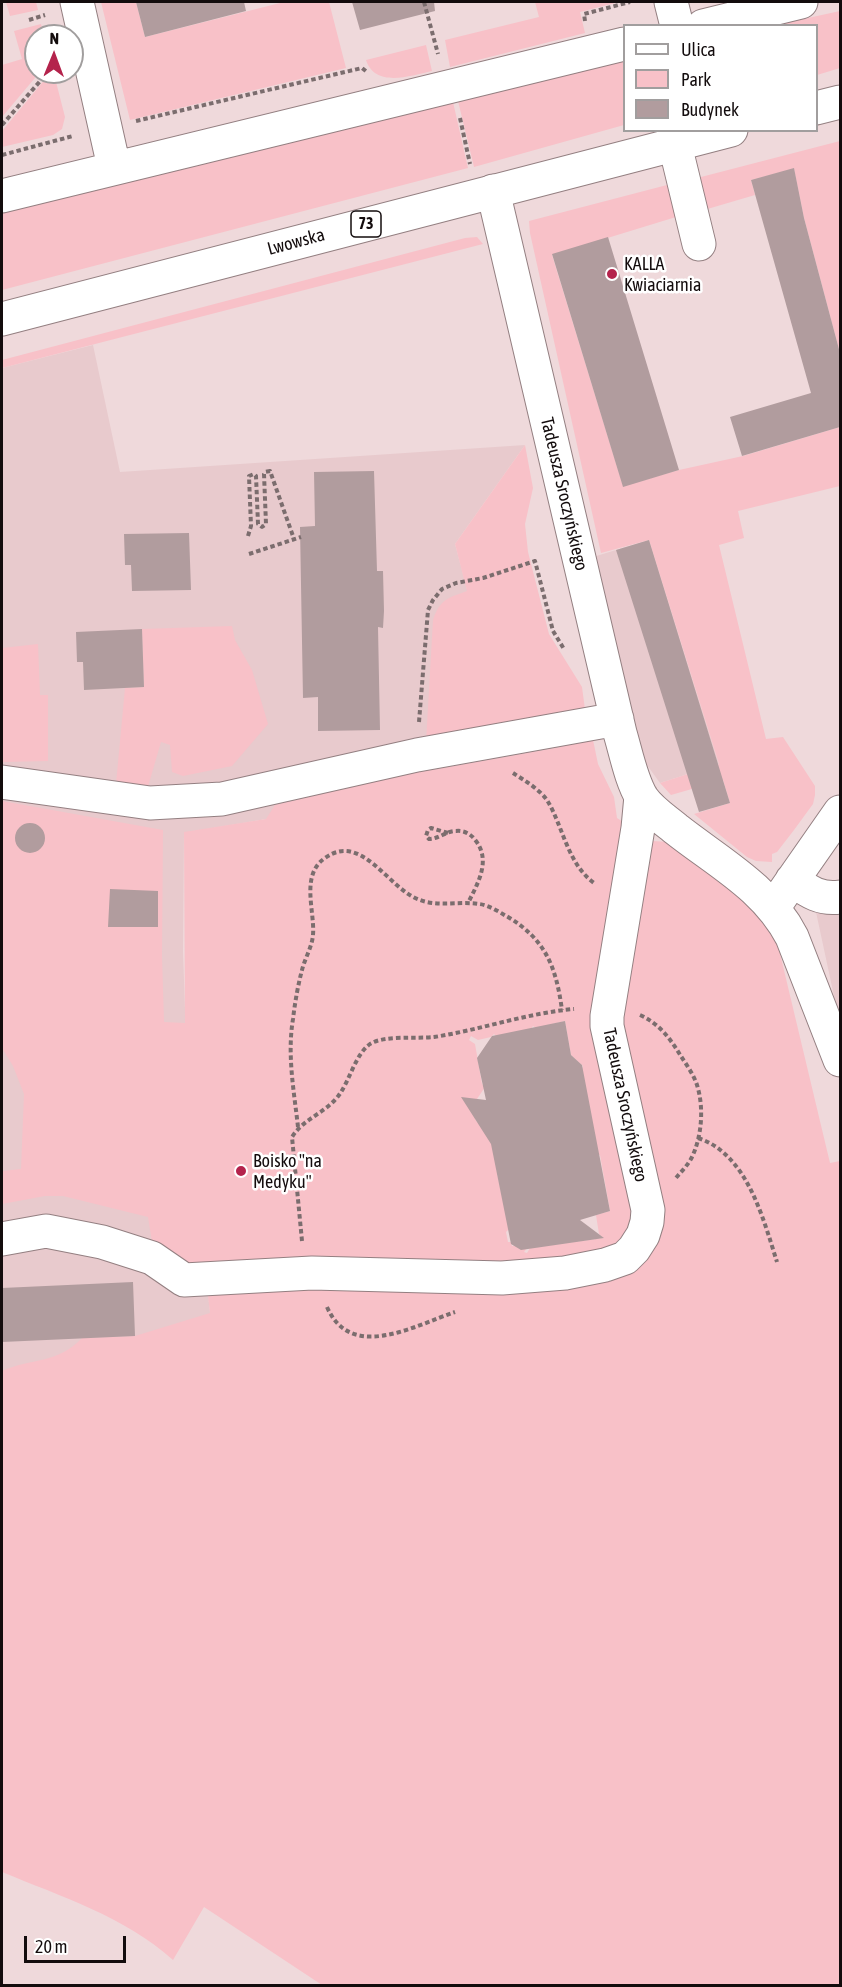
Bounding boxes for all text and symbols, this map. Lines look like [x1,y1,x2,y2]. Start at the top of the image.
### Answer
north arrow [24,24,84,84]
legend [623,24,818,132]
text: N [49,29,59,47]
text: Ulica [681,39,716,60]
text: Park [681,69,711,90]
text: Budynek [681,99,739,120]
road number: 73 [351,211,381,237]
street label: Lwowska [265,224,327,260]
place label: KALLA Kwiaciarnia [624,253,701,296]
marker: KALLA Kwiaciarnia [605,267,619,281]
street label: Tadeusza Sroczyńskiego [536,415,592,573]
street label: Tadeusza Sroczyńskiego [598,1026,652,1184]
place label: Boisko "na Medyku" [253,1150,322,1192]
marker: Boisko "na Medyku" [234,1164,248,1178]
scale bar [27,1924,129,1962]
text: 20 m [35,1936,67,1957]

